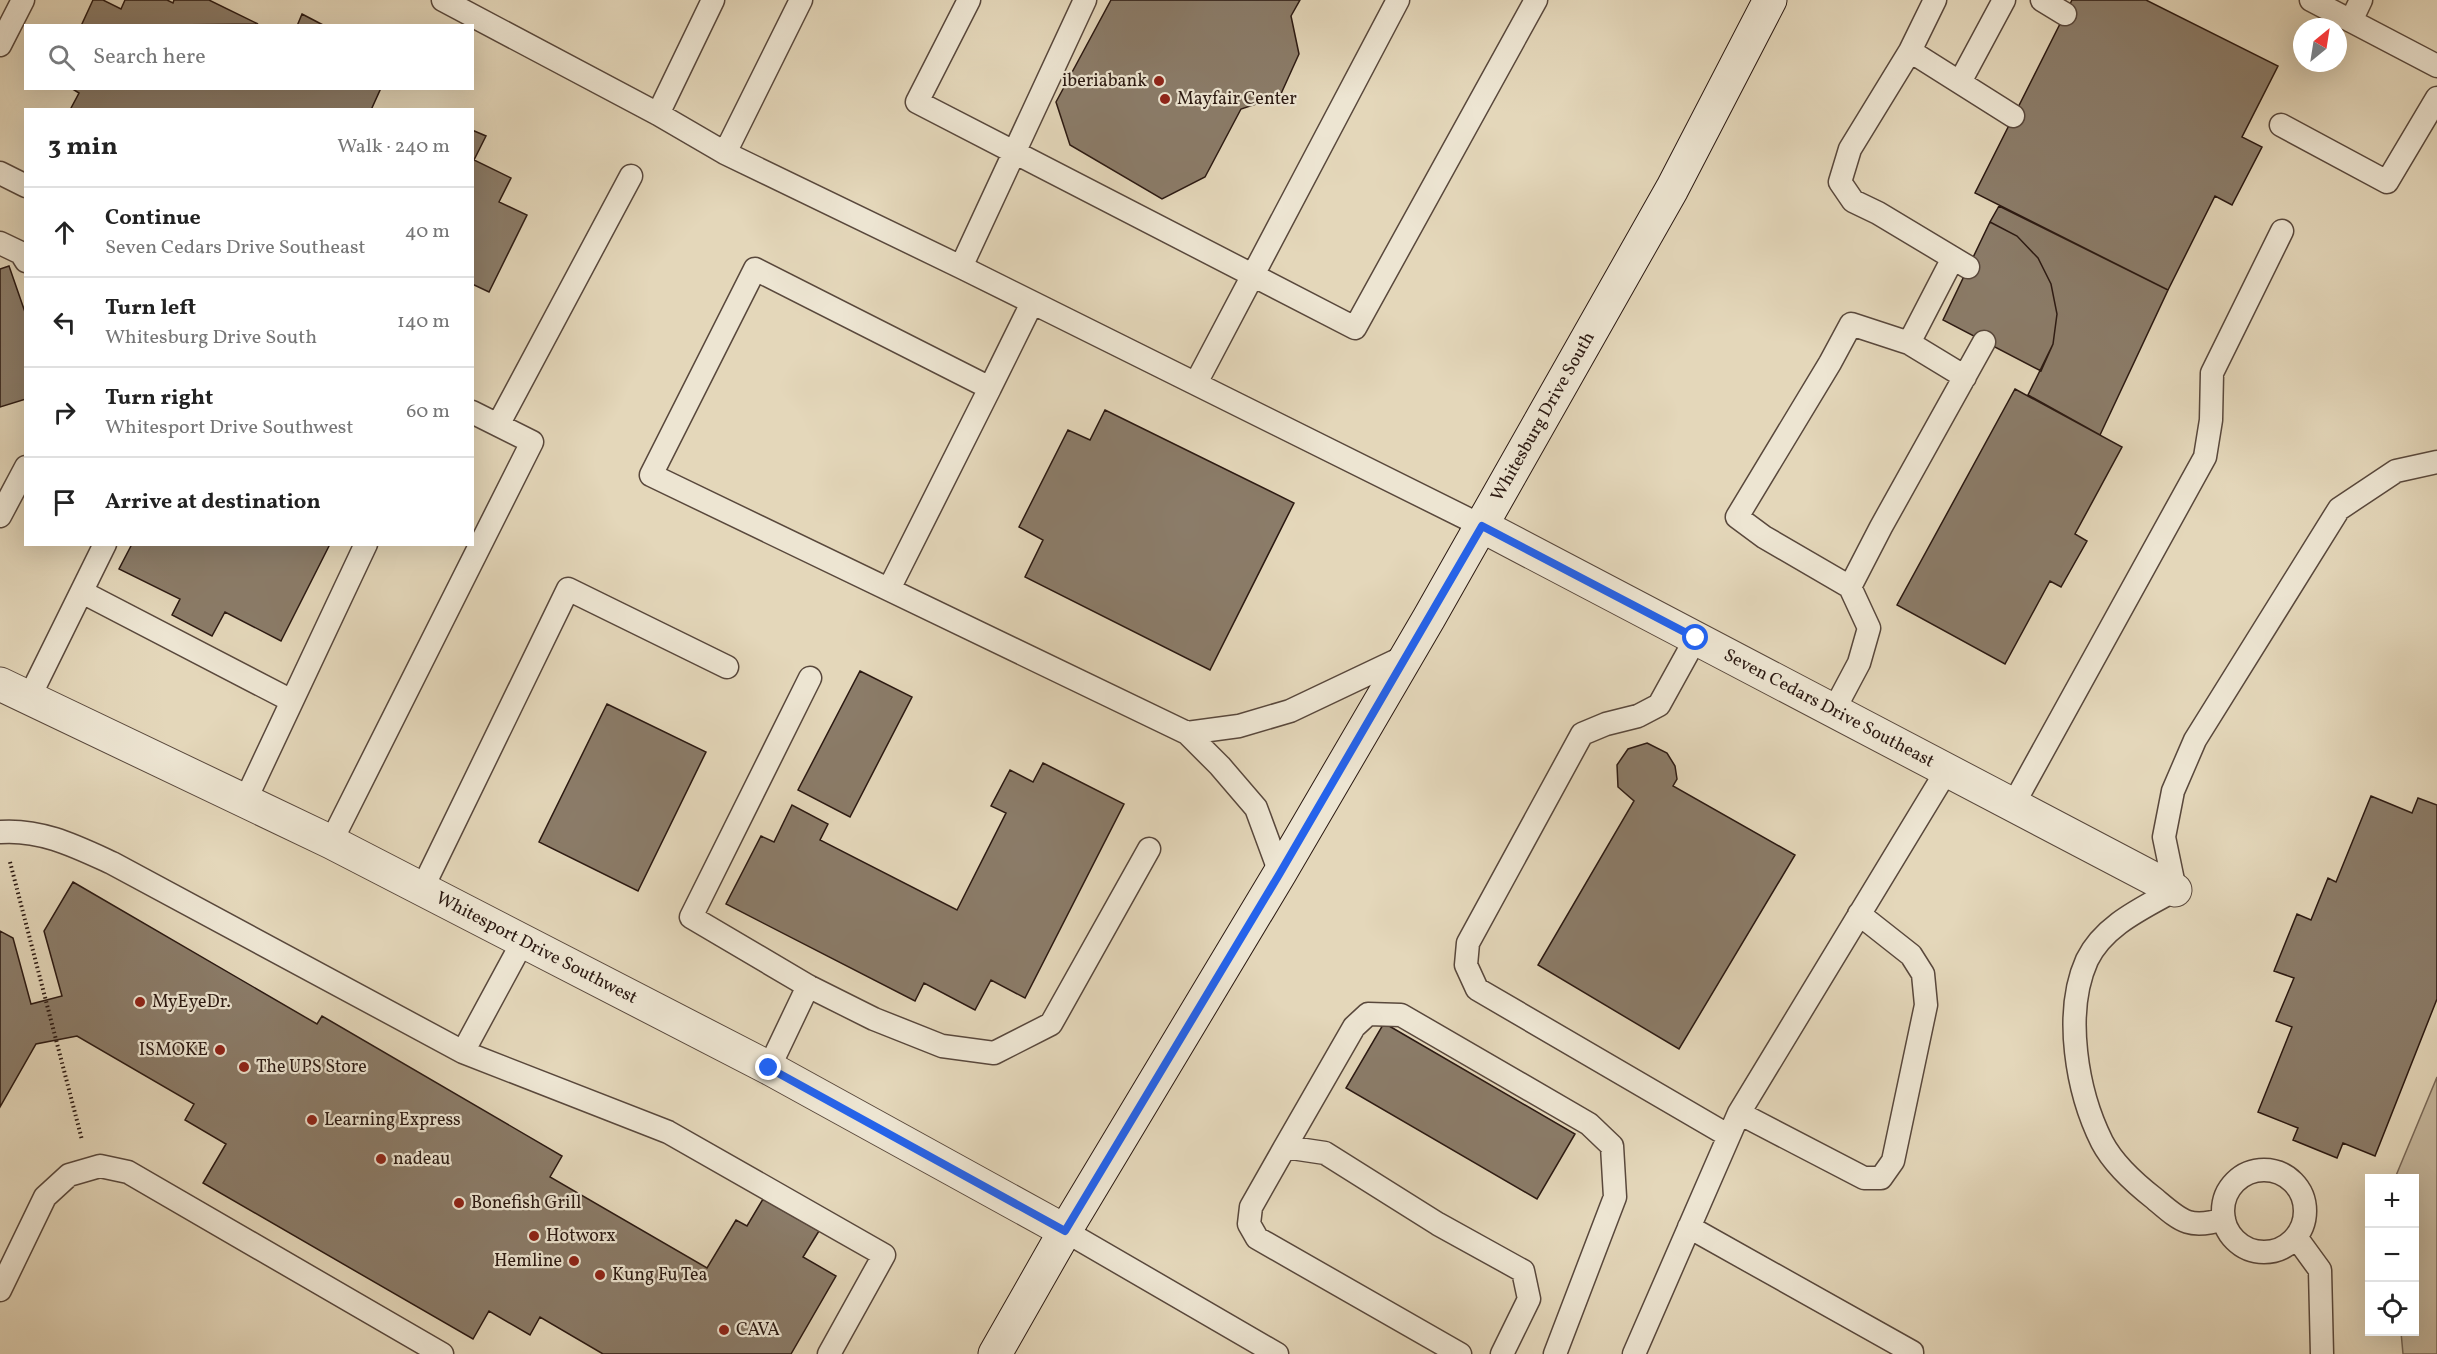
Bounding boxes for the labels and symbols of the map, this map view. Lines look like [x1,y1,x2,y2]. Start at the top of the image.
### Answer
north arrow [2293,18,2347,72]
place label: iberiabank [1062,69,1147,94]
marker: iberiabank [1152,74,1166,88]
place label: Mayfair Center [1177,87,1297,112]
marker: Mayfair Center [1158,92,1172,106]
street label: Whitesburg Drive South [1485,327,1601,506]
route start [1682,624,1708,650]
street label: Seven Cedars Drive Southeast [1719,643,1939,774]
street label: Whitesport Drive Southwest [431,886,642,1010]
place label: MyEyeDr. [152,990,231,1015]
marker: MyEyeDr. [133,995,147,1009]
place label: ISMOKE [139,1038,208,1063]
marker: ISMOKE [213,1043,227,1057]
route end [755,1054,781,1080]
place label: The UPS Store [256,1055,367,1080]
marker: The UPS Store [237,1060,251,1074]
place label: Learning Express [324,1108,461,1133]
marker: Learning Express [305,1113,319,1127]
place label: nadeau [393,1147,451,1172]
marker: nadeau [374,1152,388,1166]
place label: Bonefish Grill [471,1191,581,1216]
marker: Bonefish Grill [452,1196,466,1210]
place label: Hotworx [546,1224,616,1249]
marker: Hotworx [527,1229,541,1243]
place label: Hemline [494,1249,562,1274]
marker: Hemline [567,1254,581,1268]
place label: Kung Fu Tea [612,1263,707,1288]
marker: Kung Fu Tea [593,1268,607,1282]
place label: CAVA [736,1318,780,1343]
marker: CAVA [717,1323,731,1337]

